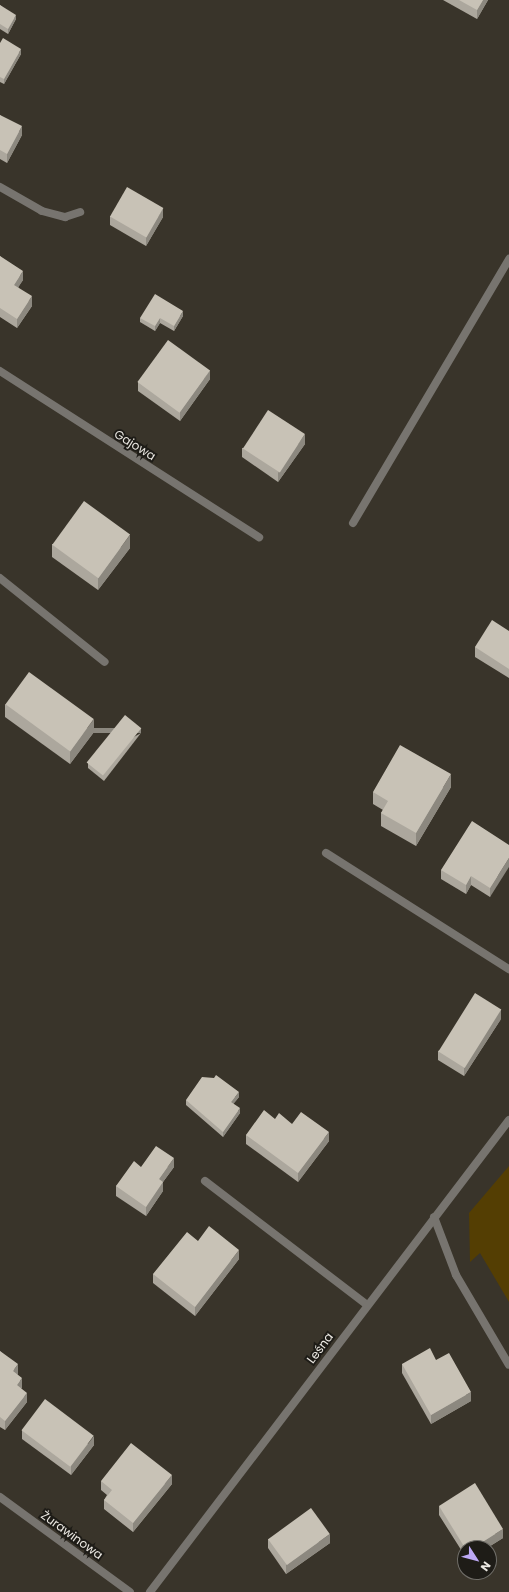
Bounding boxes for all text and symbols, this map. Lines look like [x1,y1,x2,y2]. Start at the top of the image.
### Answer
street label: Gajowa [112,427,158,463]
street label: Leśna [304,1330,336,1366]
street label: Żurawinowa [38,1508,106,1562]
north arrow [457,1540,497,1580]
text: N [477,1558,495,1575]

